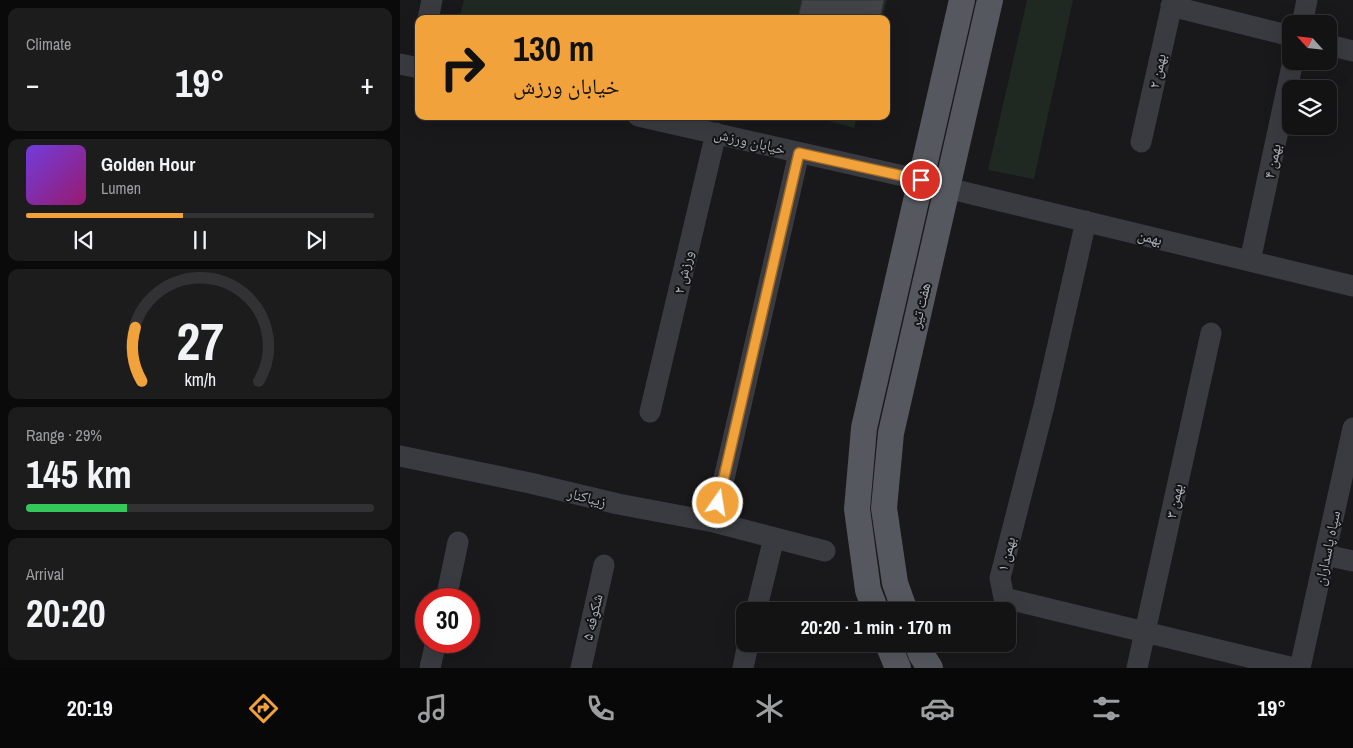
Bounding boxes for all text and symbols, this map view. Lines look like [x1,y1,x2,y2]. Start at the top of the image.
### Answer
north arrow [1282,15,1338,70]
map controls [1282,15,1337,135]
text: 130 m [513,25,594,72]
text: Climate [26,33,71,55]
icon: right [430,35,495,100]
street label: بهمن ۲ [1143,52,1171,90]
text: 19° [175,58,225,109]
text: − [26,65,39,103]
text: + [361,65,374,103]
text: خیابان ورزش [513,71,620,101]
button: layers [1282,80,1337,135]
street label: خیابان ورزش [712,123,788,160]
street label: بهمن ۴ [1258,142,1286,180]
text: Golden Hour [101,151,195,177]
pin [900,159,942,201]
icon: arrive [907,166,935,194]
text: Lumen [101,177,141,199]
street label: بهمن [1135,224,1165,250]
icon: previous [70,226,98,254]
icon: pause [186,226,214,254]
icon: next [302,226,330,254]
street label: ورزش ۲ [668,248,698,296]
street label: هفت تیر [904,280,935,331]
text: 27 [176,306,224,376]
text: km/h [184,368,216,392]
text: Range · 29% [26,424,102,446]
text: 145 km [26,449,132,500]
position arrow [691,476,743,528]
street label: زیباکنار [564,482,609,512]
street label: بهمن ۳ [1160,482,1188,520]
street label: سپاه پاسداران [1309,508,1345,587]
street label: بهمن ۱ [992,534,1020,574]
text: Arrival [26,563,64,585]
text: 20:20 [26,588,106,639]
speed limit sign: 30 [415,588,480,653]
street label: شکوفه ۵ [576,592,608,642]
text: 20:20 · 1 min · 170 m [801,614,951,640]
icon: directions [246,691,281,726]
icon: music [415,691,450,726]
icon: phone [583,691,618,726]
icon: climate [752,691,787,726]
icon: car [920,691,955,726]
icon: filters [1089,691,1124,726]
text: 20:19 [67,693,113,723]
text: 19° [1257,693,1286,723]

